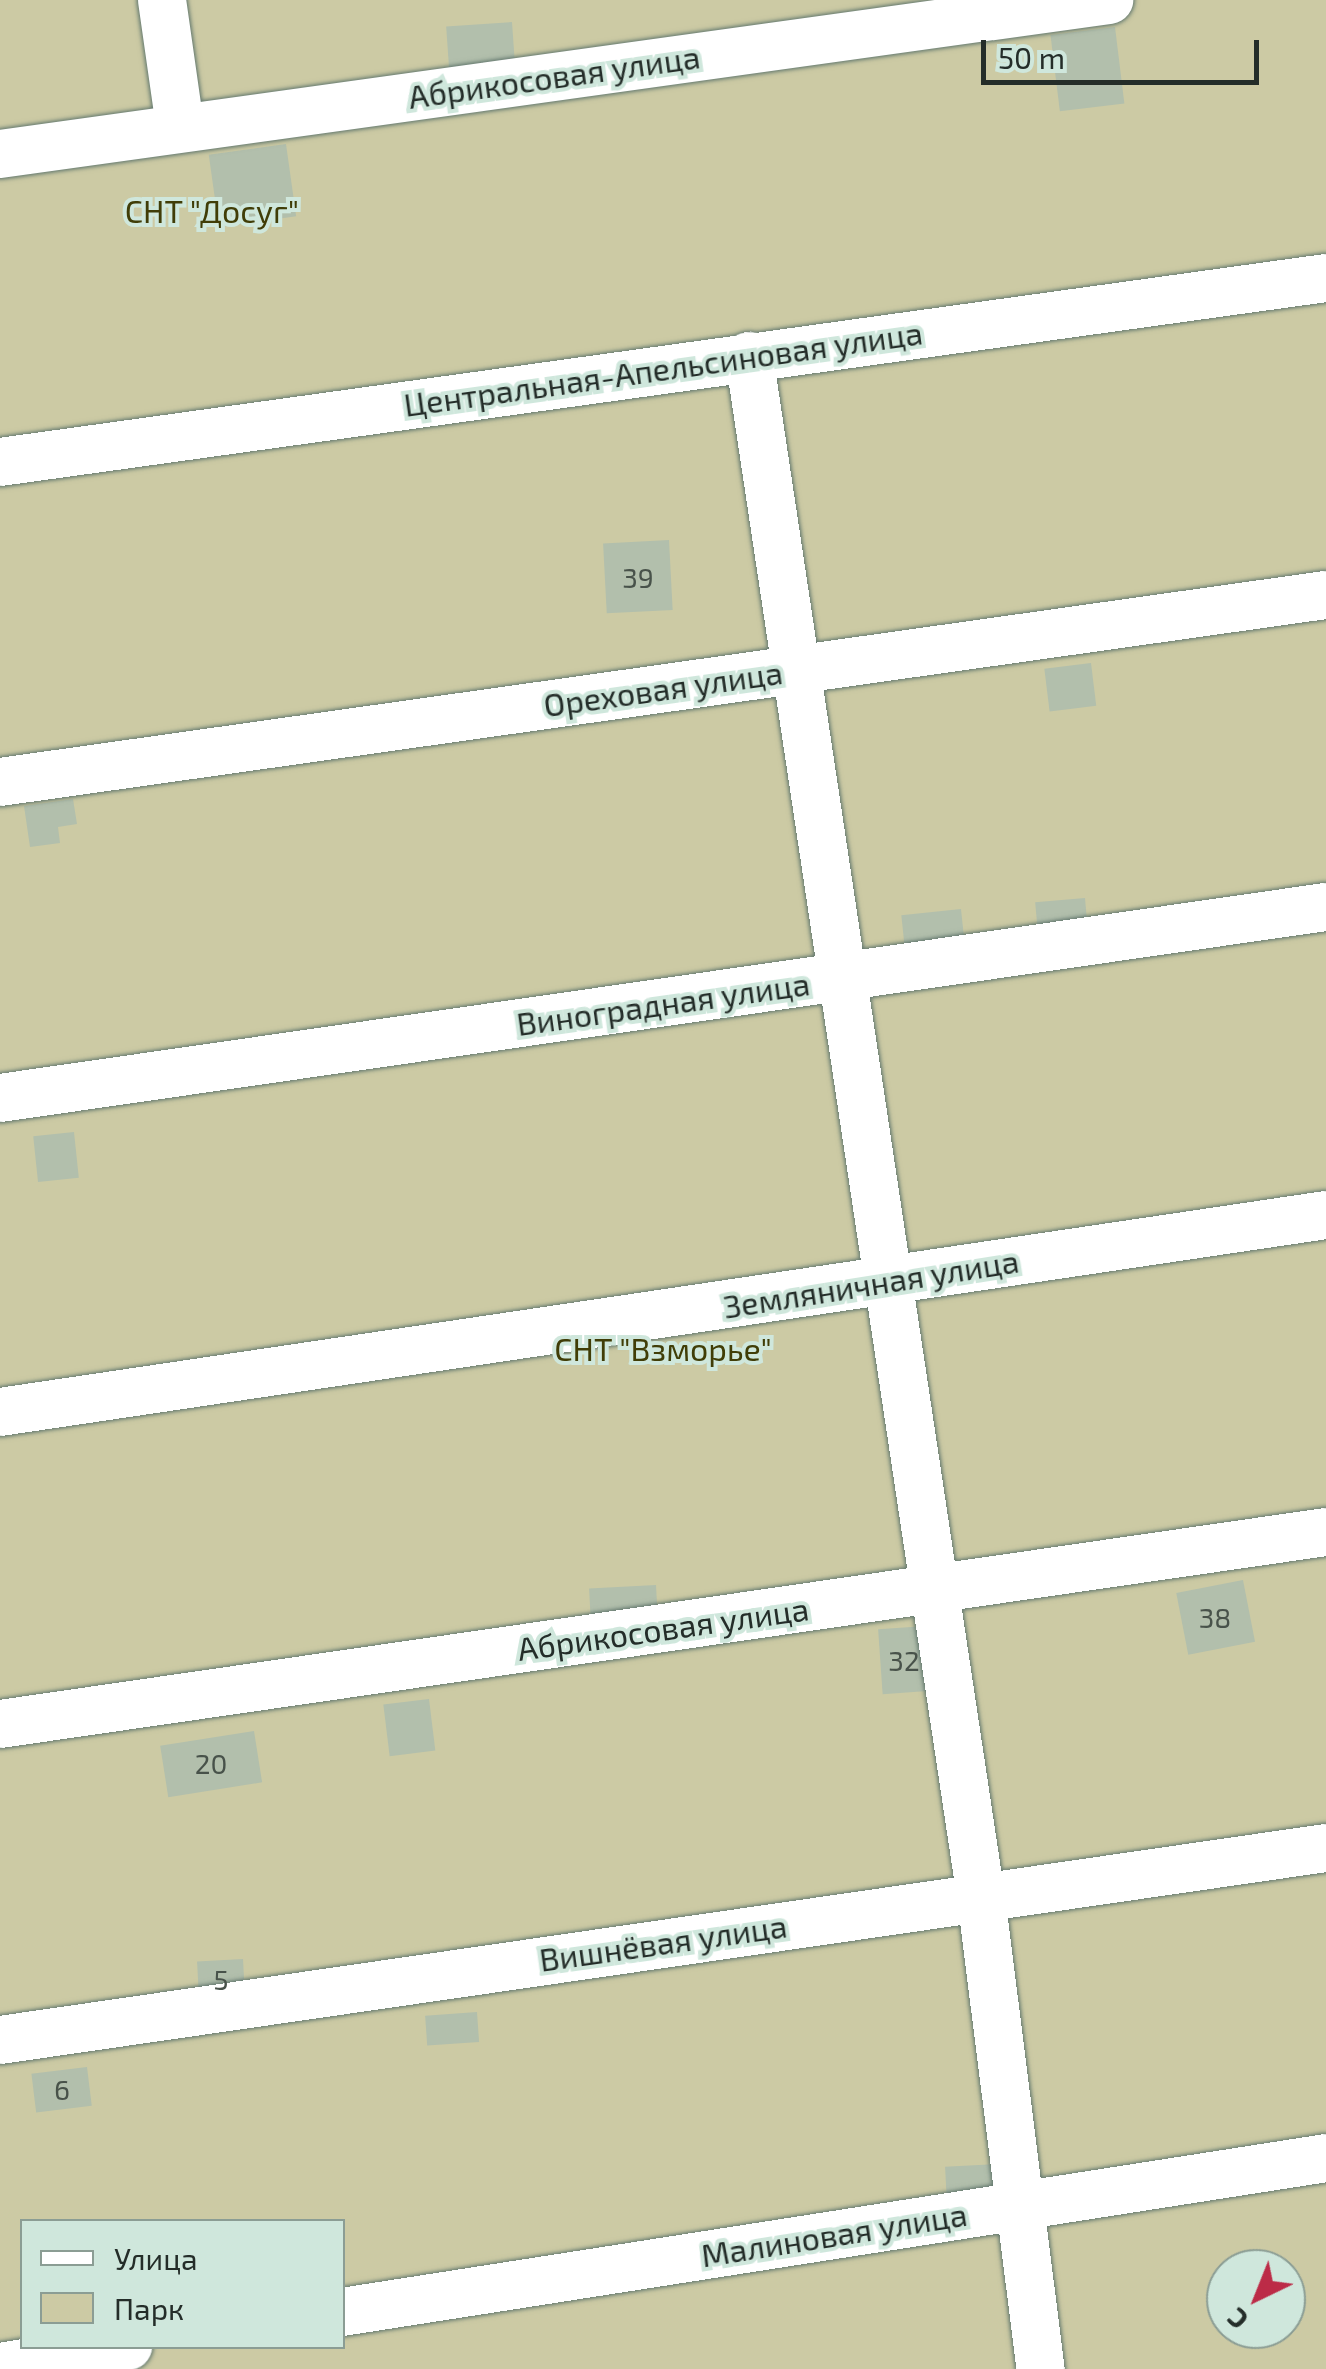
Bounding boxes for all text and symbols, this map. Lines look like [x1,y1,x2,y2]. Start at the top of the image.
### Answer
scale bar [986,20,1264,82]
street label: Абрикосовая улица [406,37,702,115]
text: 50 m [998,39,1065,75]
park label: СНТ "Досуг" [125,191,299,229]
street label: Центральная-Апельсиновая улица [401,313,925,423]
house number: 39 [622,560,654,594]
street label: Ореховая улица [541,652,785,724]
street label: Виноградная улица [514,963,812,1043]
street label: Земляничная улица [720,1241,1022,1325]
park label: СНТ "Взморье" [554,1329,772,1367]
street label: Абрикосовая улица [515,1589,811,1667]
house number: 38 [1199,1600,1231,1634]
house number: 32 [888,1643,920,1677]
house number: 20 [195,1746,227,1780]
street label: Вишнёвая улица [537,1906,789,1978]
house number: 5 [213,1962,229,1996]
house number: 6 [54,2072,70,2106]
street label: Малиновая улица [698,2194,970,2274]
legend [20,2219,345,2349]
text: Улица [114,2240,198,2276]
north arrow [1206,2249,1306,2349]
text: Парк [114,2290,184,2326]
text: С [1219,2301,1255,2338]

